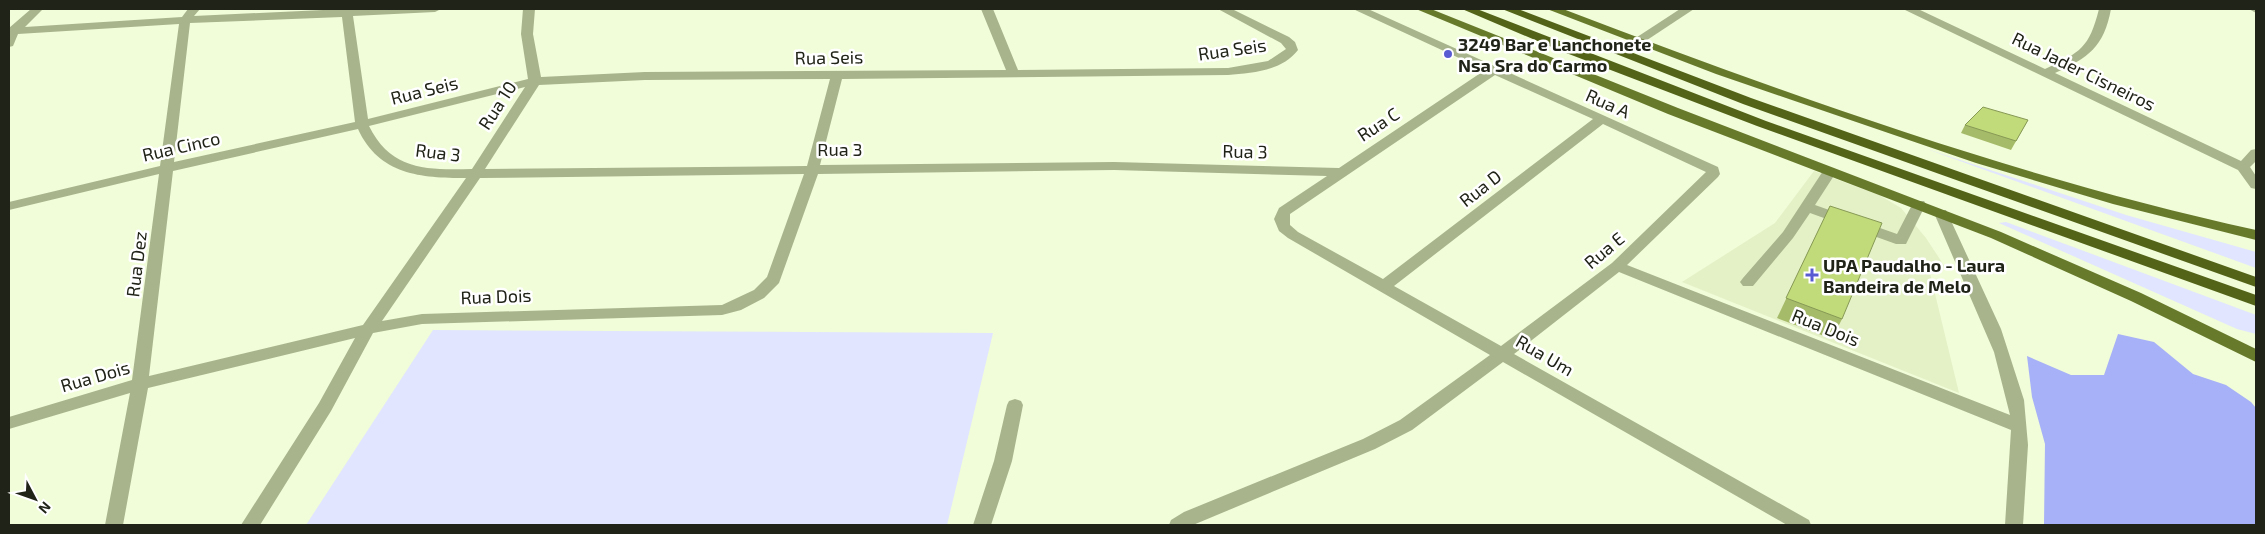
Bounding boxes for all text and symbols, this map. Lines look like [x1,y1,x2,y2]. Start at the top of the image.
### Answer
street label: Rua Jader Cisneiros [2009,27,2159,115]
street label: Rua Seis [1196,33,1268,65]
place label: 3249 Bar e Lanchonete Nsa Sra do Carmo [1458,33,1652,76]
street label: Rua Seis [794,45,864,69]
marker: 3249 Bar e Lanchonete Nsa Sra do Carmo [1442,48,1454,60]
street label: Rua Seis [388,71,460,109]
street label: Rua 10 [473,77,521,133]
street label: Rua A [1582,84,1634,123]
street label: Rua C [1353,102,1403,146]
street label: Rua Cinco [140,126,222,166]
street label: Rua 3 [414,138,462,166]
street label: Rua 3 [817,138,863,160]
street label: Rua 3 [1222,140,1268,162]
street label: Rua D [1455,165,1505,211]
street label: Rua E [1580,227,1628,273]
street label: Rua Dez [121,230,151,298]
place label: UPA Paudalho - Laura Bandeira de Melo [1823,254,2005,297]
marker: UPA Paudalho - Laura Bandeira de Melo [1805,268,1819,282]
street label: Rua Dois [460,284,532,308]
street label: Rua Dois [1789,303,1863,351]
street label: Rua Um [1512,330,1578,380]
street label: Rua Dois [58,356,132,396]
north arrow [10,474,60,524]
text: N [35,498,55,517]

